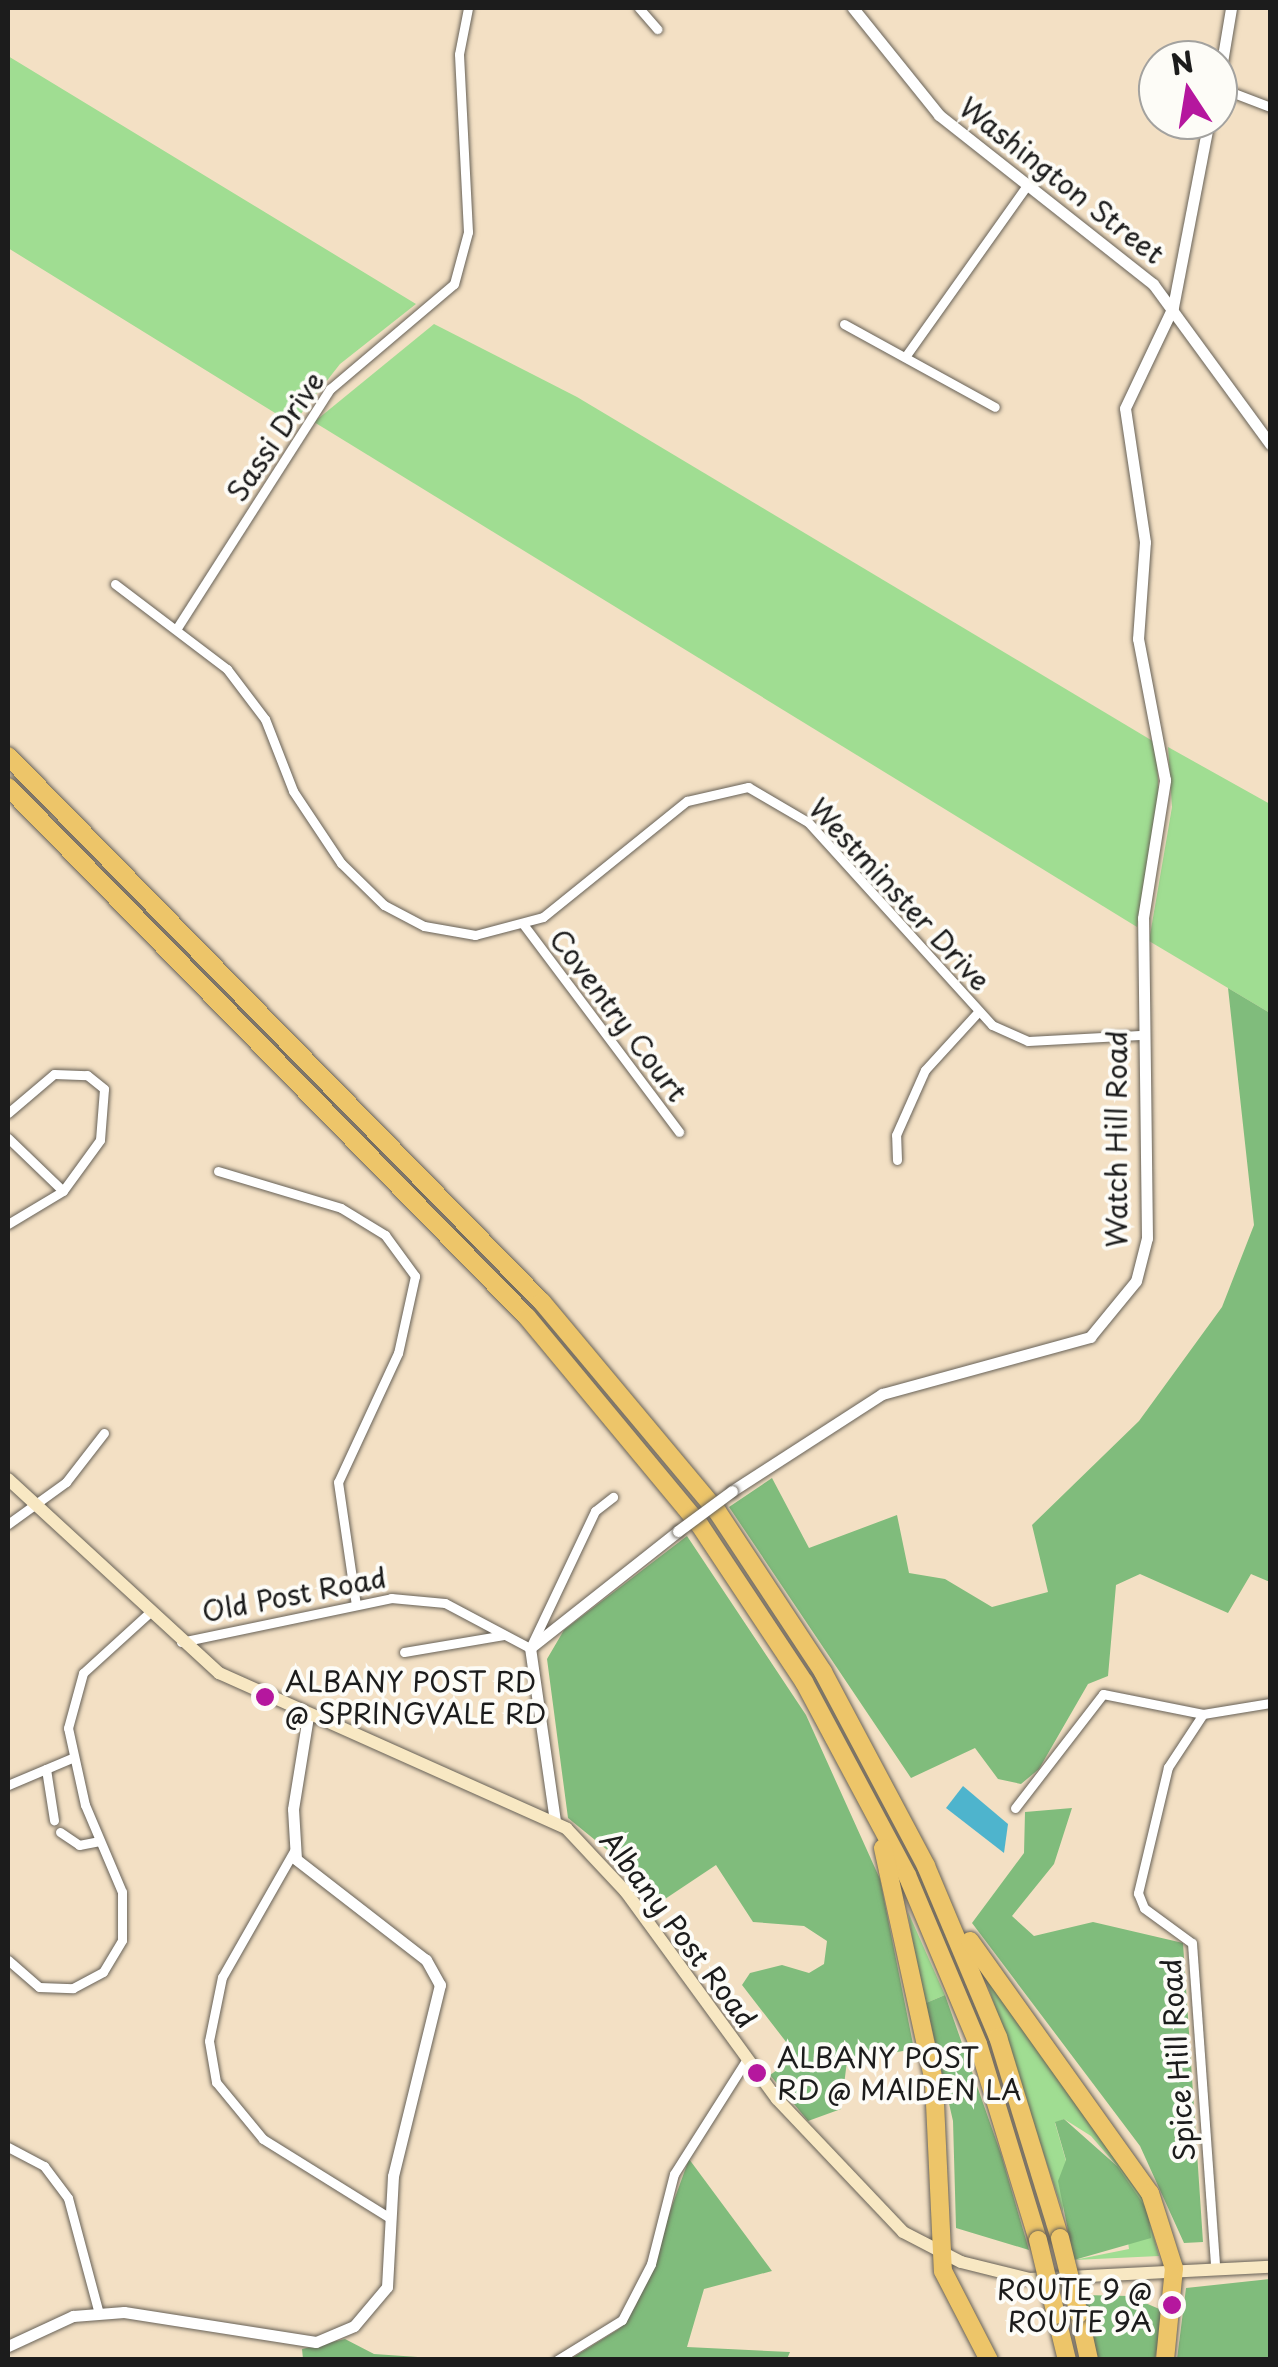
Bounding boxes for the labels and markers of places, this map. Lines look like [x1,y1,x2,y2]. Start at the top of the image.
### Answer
place label: ALBANY POST RD @ SPRINGVALE RD [285,1664,549,1730]
marker: ALBANY POST RD @ SPRINGVALE RD [254,1686,276,1708]
place label: ALBANY POST RD @ MAIDEN LA [777,2040,1023,2106]
marker: ALBANY POST RD @ MAIDEN LA [746,2062,768,2084]
place label: ROUTE 9 @ ROUTE 9A [996,2272,1152,2338]
marker: ROUTE 9 @ ROUTE 9A [1161,2294,1183,2316]

